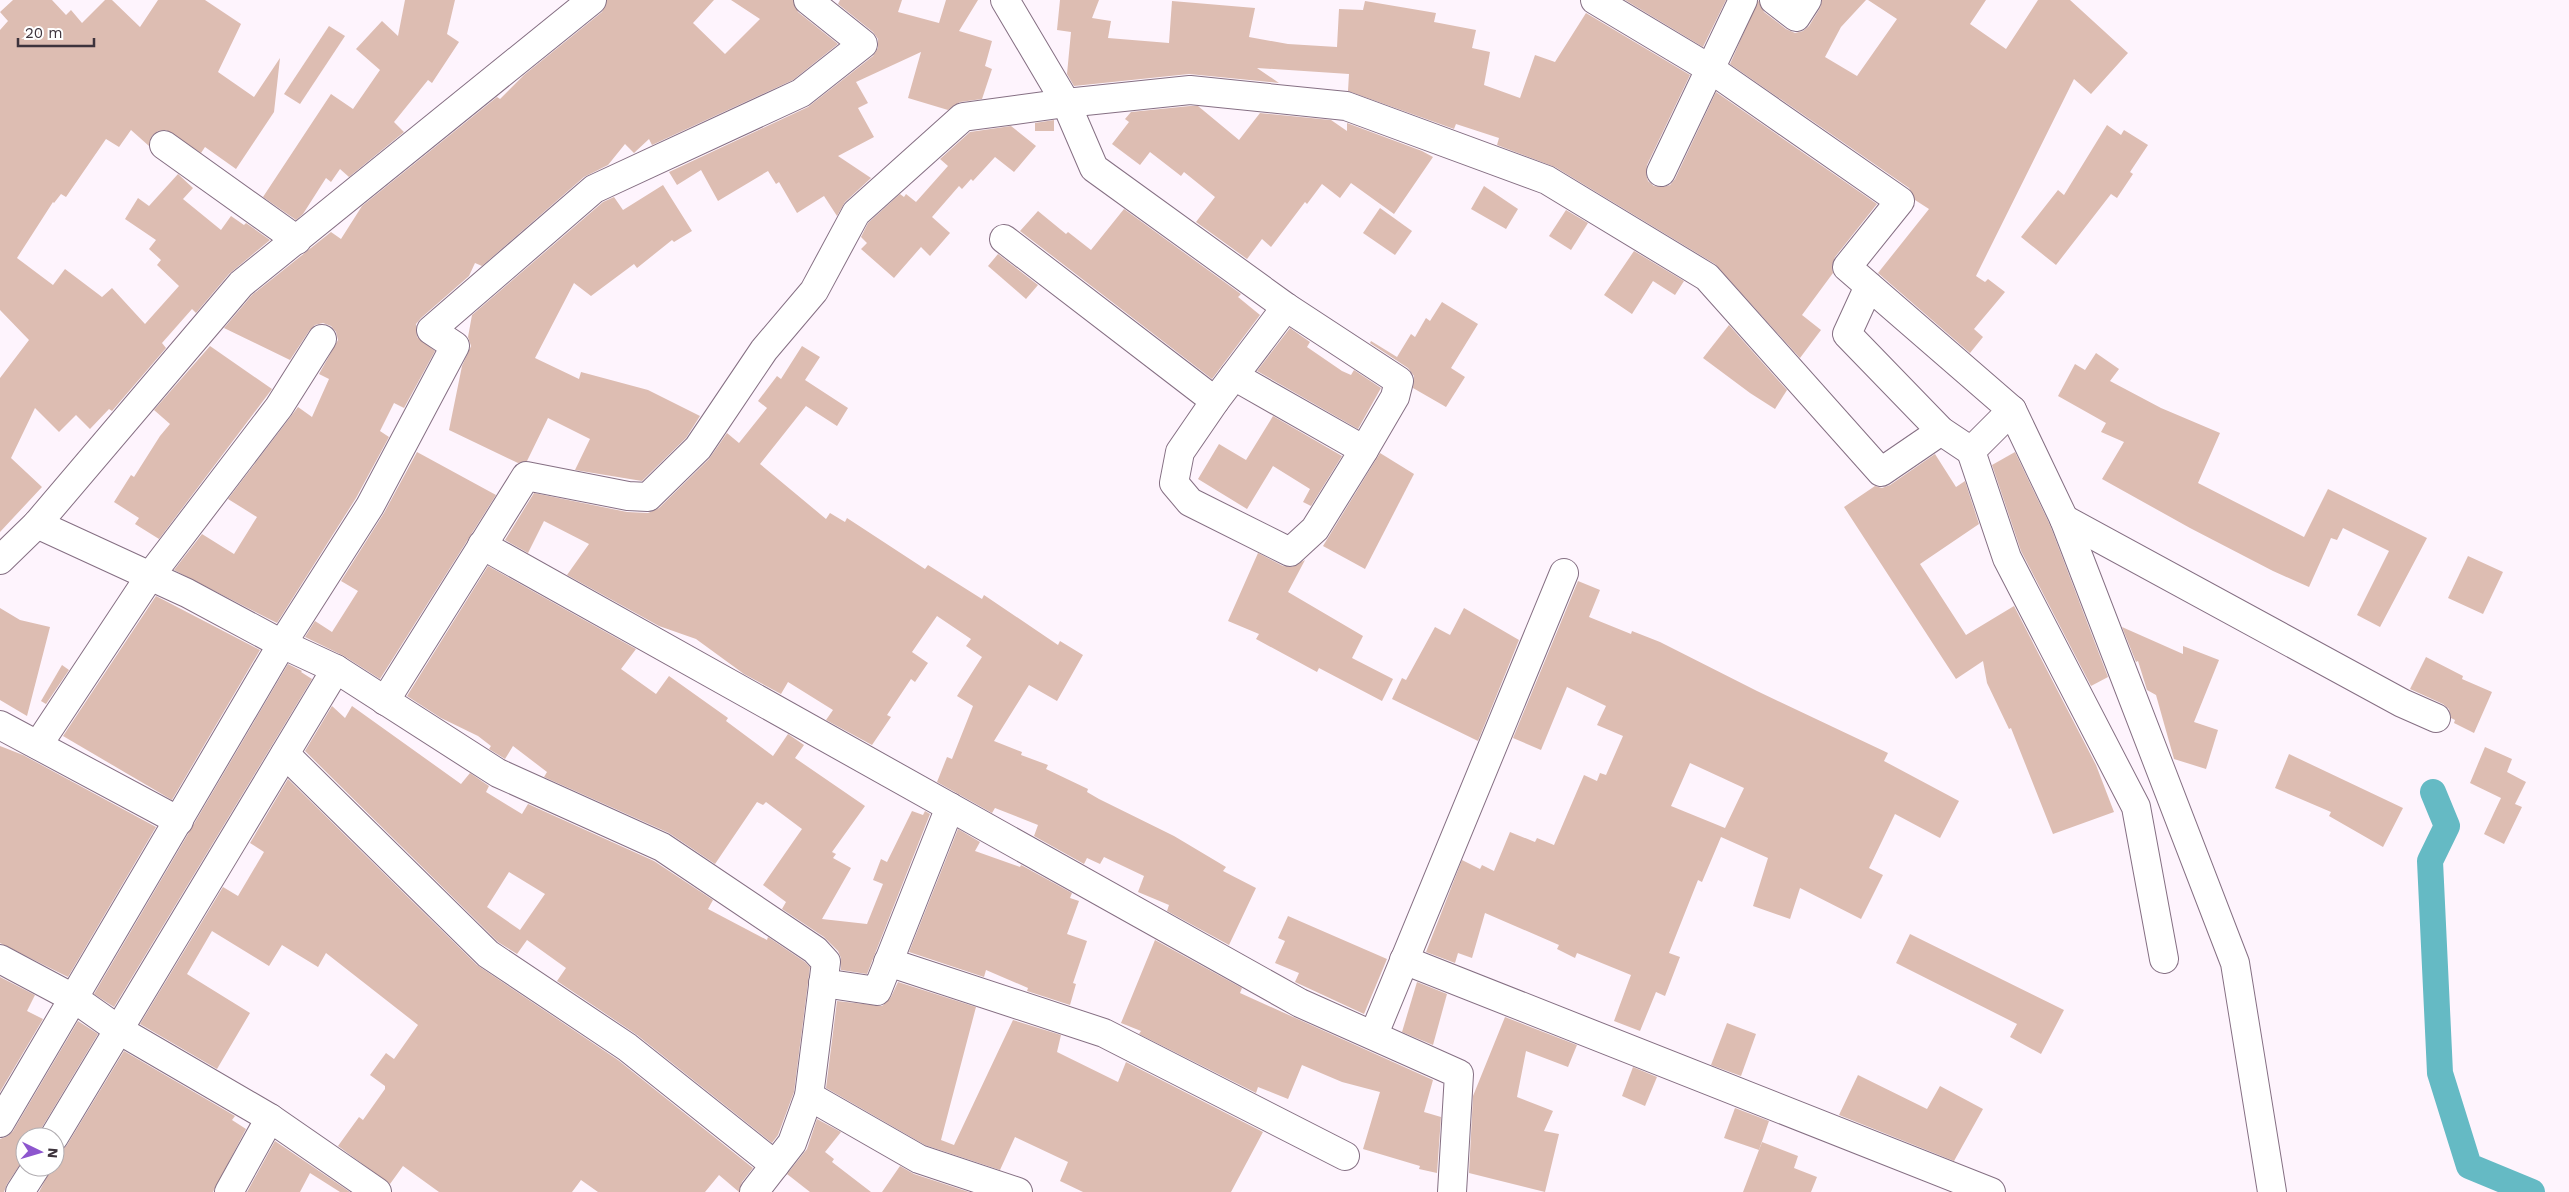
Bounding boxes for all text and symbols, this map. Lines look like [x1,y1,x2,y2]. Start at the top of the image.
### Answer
scale bar [18,15,94,47]
text: 20 m [25,24,63,42]
north arrow [15,1127,65,1177]
text: N [45,1147,61,1159]

